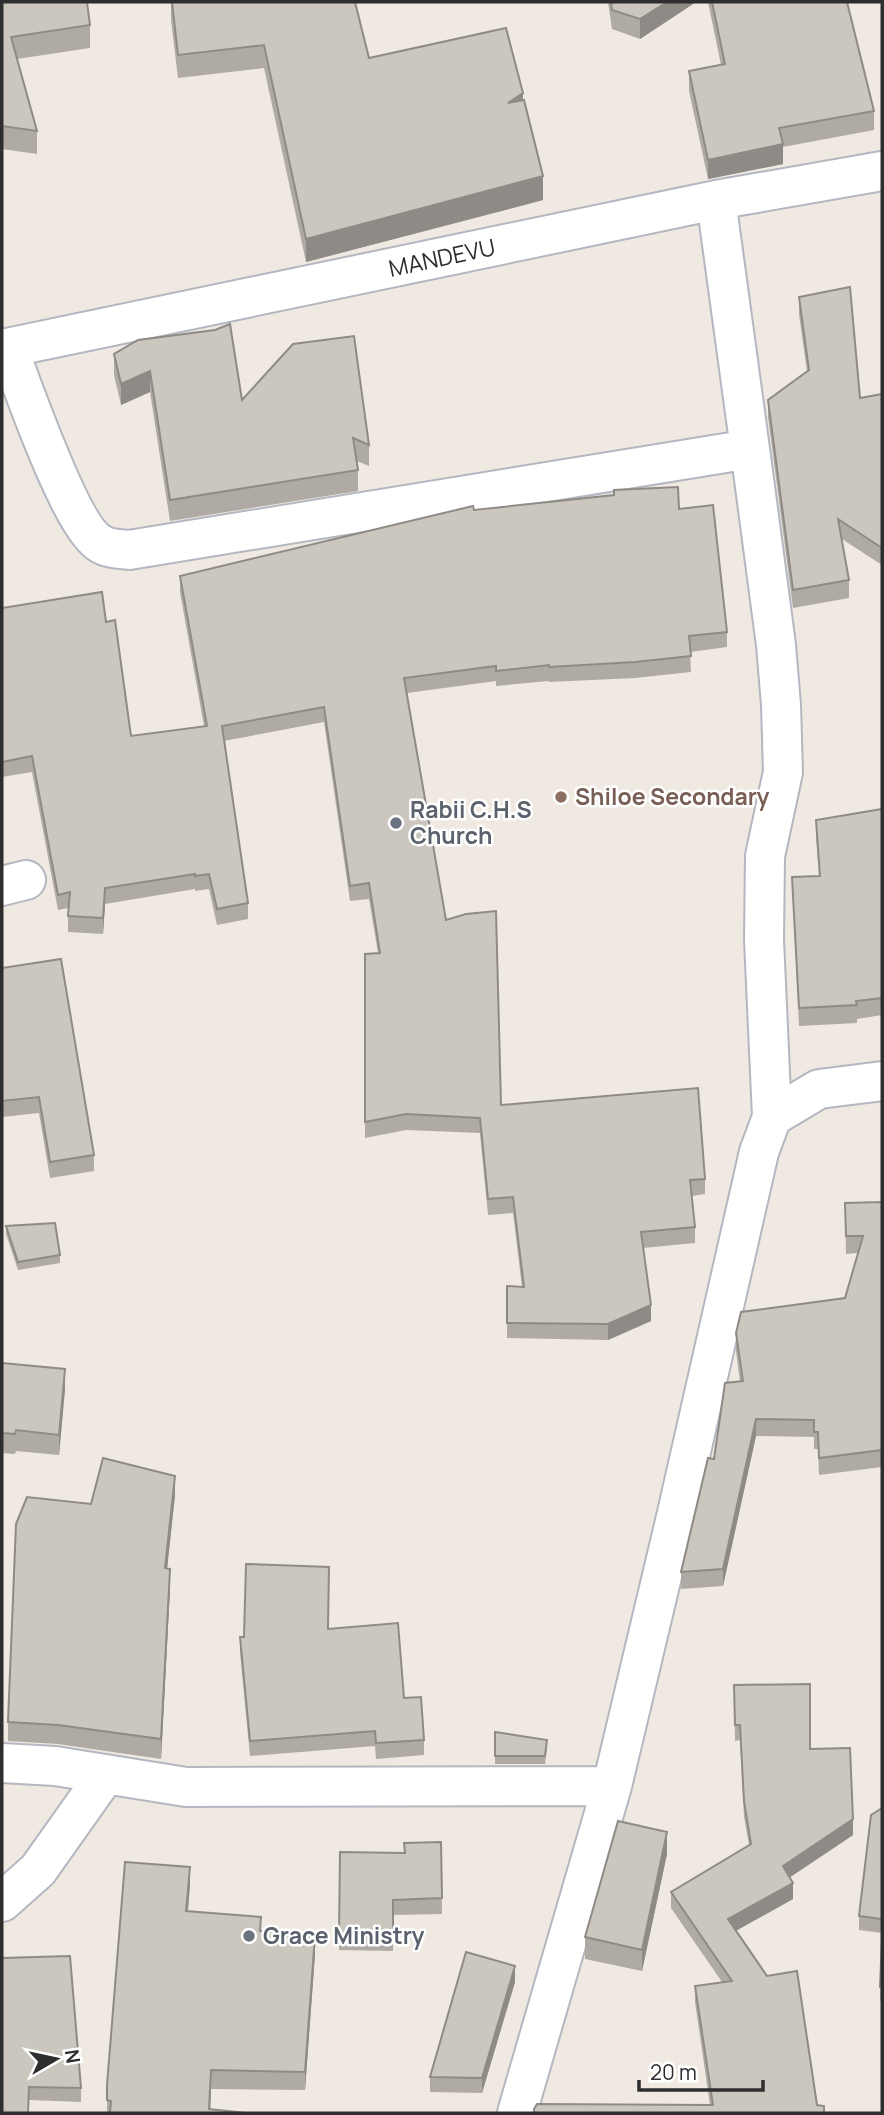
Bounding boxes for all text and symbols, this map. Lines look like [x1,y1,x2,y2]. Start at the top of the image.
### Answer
street label: MANDEVU [386,230,498,284]
place label: Shiloe Secondary [575,780,770,812]
marker: Shiloe Secondary [553,789,569,805]
place label: Rabii C.H.S Church [410,793,532,851]
marker: Rabii C.H.S Church [388,815,404,831]
place label: Grace Ministry [263,1919,424,1951]
marker: Grace Ministry [241,1928,257,1944]
north arrow [21,2024,91,2094]
text: N [59,2048,87,2065]
scale bar [639,2048,763,2092]
text: 20 m [650,2058,697,2086]

